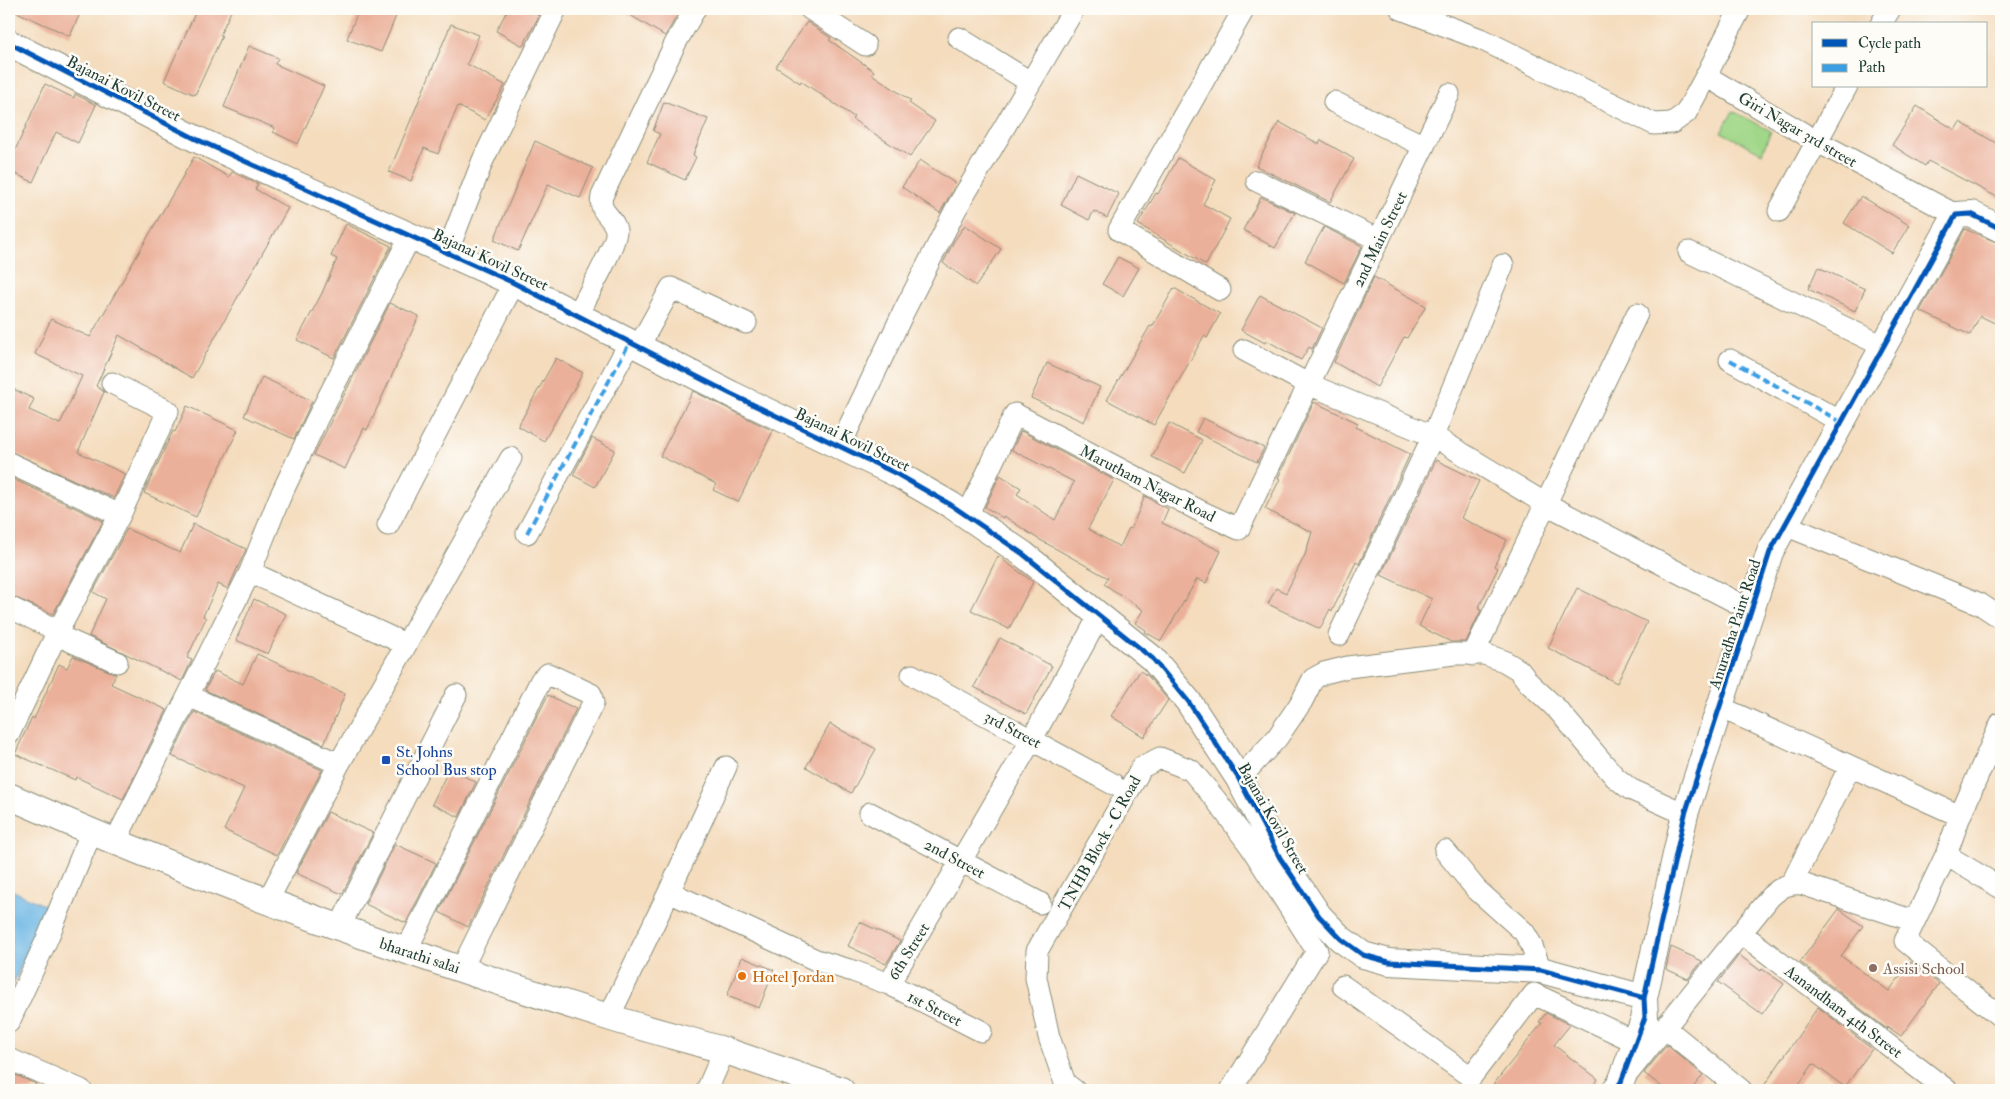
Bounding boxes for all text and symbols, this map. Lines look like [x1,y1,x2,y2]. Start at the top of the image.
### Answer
legend [1812,22,1988,88]
text: Cycle path [1858,34,1921,54]
street label: Bajanai Kovil Street [63,52,184,126]
text: Path [1858,58,1885,77]
street label: Giri Nagar 3rd street [1734,88,1861,172]
street label: 2nd Main Street [1348,188,1412,291]
street label: Bajanai Kovil Street [429,224,552,295]
street label: Bajanai Kovil Street [792,403,913,476]
street label: Marutham Nagar Road [1076,441,1219,527]
street label: Anuradha Paint Road [1704,557,1765,693]
street label: 3rd Street [981,707,1045,753]
place label: St. Johns School Bus stop [396,742,497,781]
marker: St. Johns School Bus stop [380,754,392,766]
street label: Bajanai Kovil Street [1233,759,1313,878]
street label: TNHB Block - C Road [1054,772,1145,915]
street label: 2nd Street [921,835,988,883]
street label: 6th Street [884,919,934,984]
street label: bharathi salai [377,934,462,978]
place label: Assisi School [1882,959,1965,979]
street label: Aanandham 4th Street [1780,960,1906,1063]
marker: Assisi School [1867,962,1879,974]
place label: Hotel Jordan [752,967,834,988]
marker: Hotel Jordan [736,970,748,982]
street label: 1st Street [904,987,965,1031]

